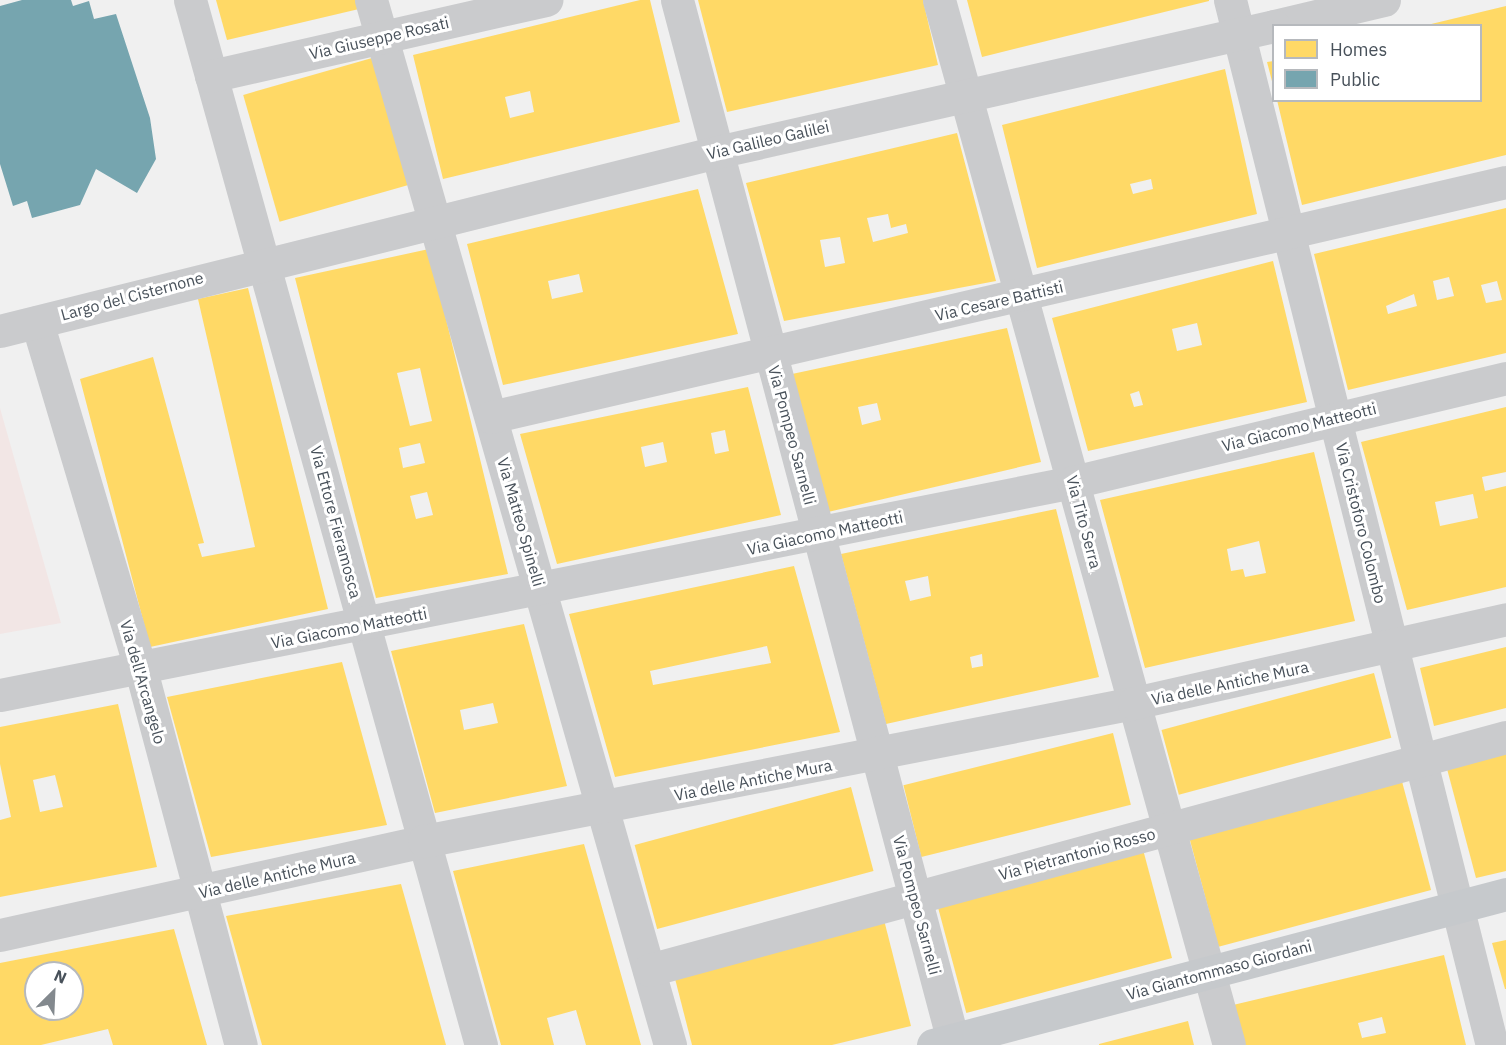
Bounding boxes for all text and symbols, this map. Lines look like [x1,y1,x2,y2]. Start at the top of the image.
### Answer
street label: Via Giuseppe Rosati [307,13,451,63]
legend [1272,24,1482,102]
text: Homes [1330,38,1387,61]
text: Public [1330,68,1380,91]
street label: Via Galileo Galilei [705,117,831,163]
street label: Largo del Cisternone [58,268,206,324]
street label: Via Cesare Battisti [933,277,1065,325]
street label: Via Pompeo Sarnelli [764,363,820,507]
street label: Via Giacomo Matteotti [1220,398,1378,456]
street label: Via Cristoforo Colombo [1332,441,1390,605]
street label: Via Ettore Fieramosca [306,444,366,600]
street label: Via Matteo Spinelli [493,455,549,589]
street label: Via Tito Serra [1062,473,1106,571]
street label: Via Giacomo Matteotti [745,507,905,559]
street label: Via Giacomo Matteotti [269,603,429,653]
street label: Via dell'Arcangelo [116,618,170,746]
street label: Via delle Antiche Mura [1150,657,1310,709]
street label: Via delle Antiche Mura [672,755,834,805]
street label: Via Pietrantonio Rosso [997,824,1157,884]
street label: Via Pompeo Sarnelli [889,833,945,977]
street label: Via delle Antiche Mura [197,848,357,902]
street label: Via Giantommaso Giordani [1124,936,1314,1004]
north arrow [24,961,84,1021]
text: N [51,965,70,988]

